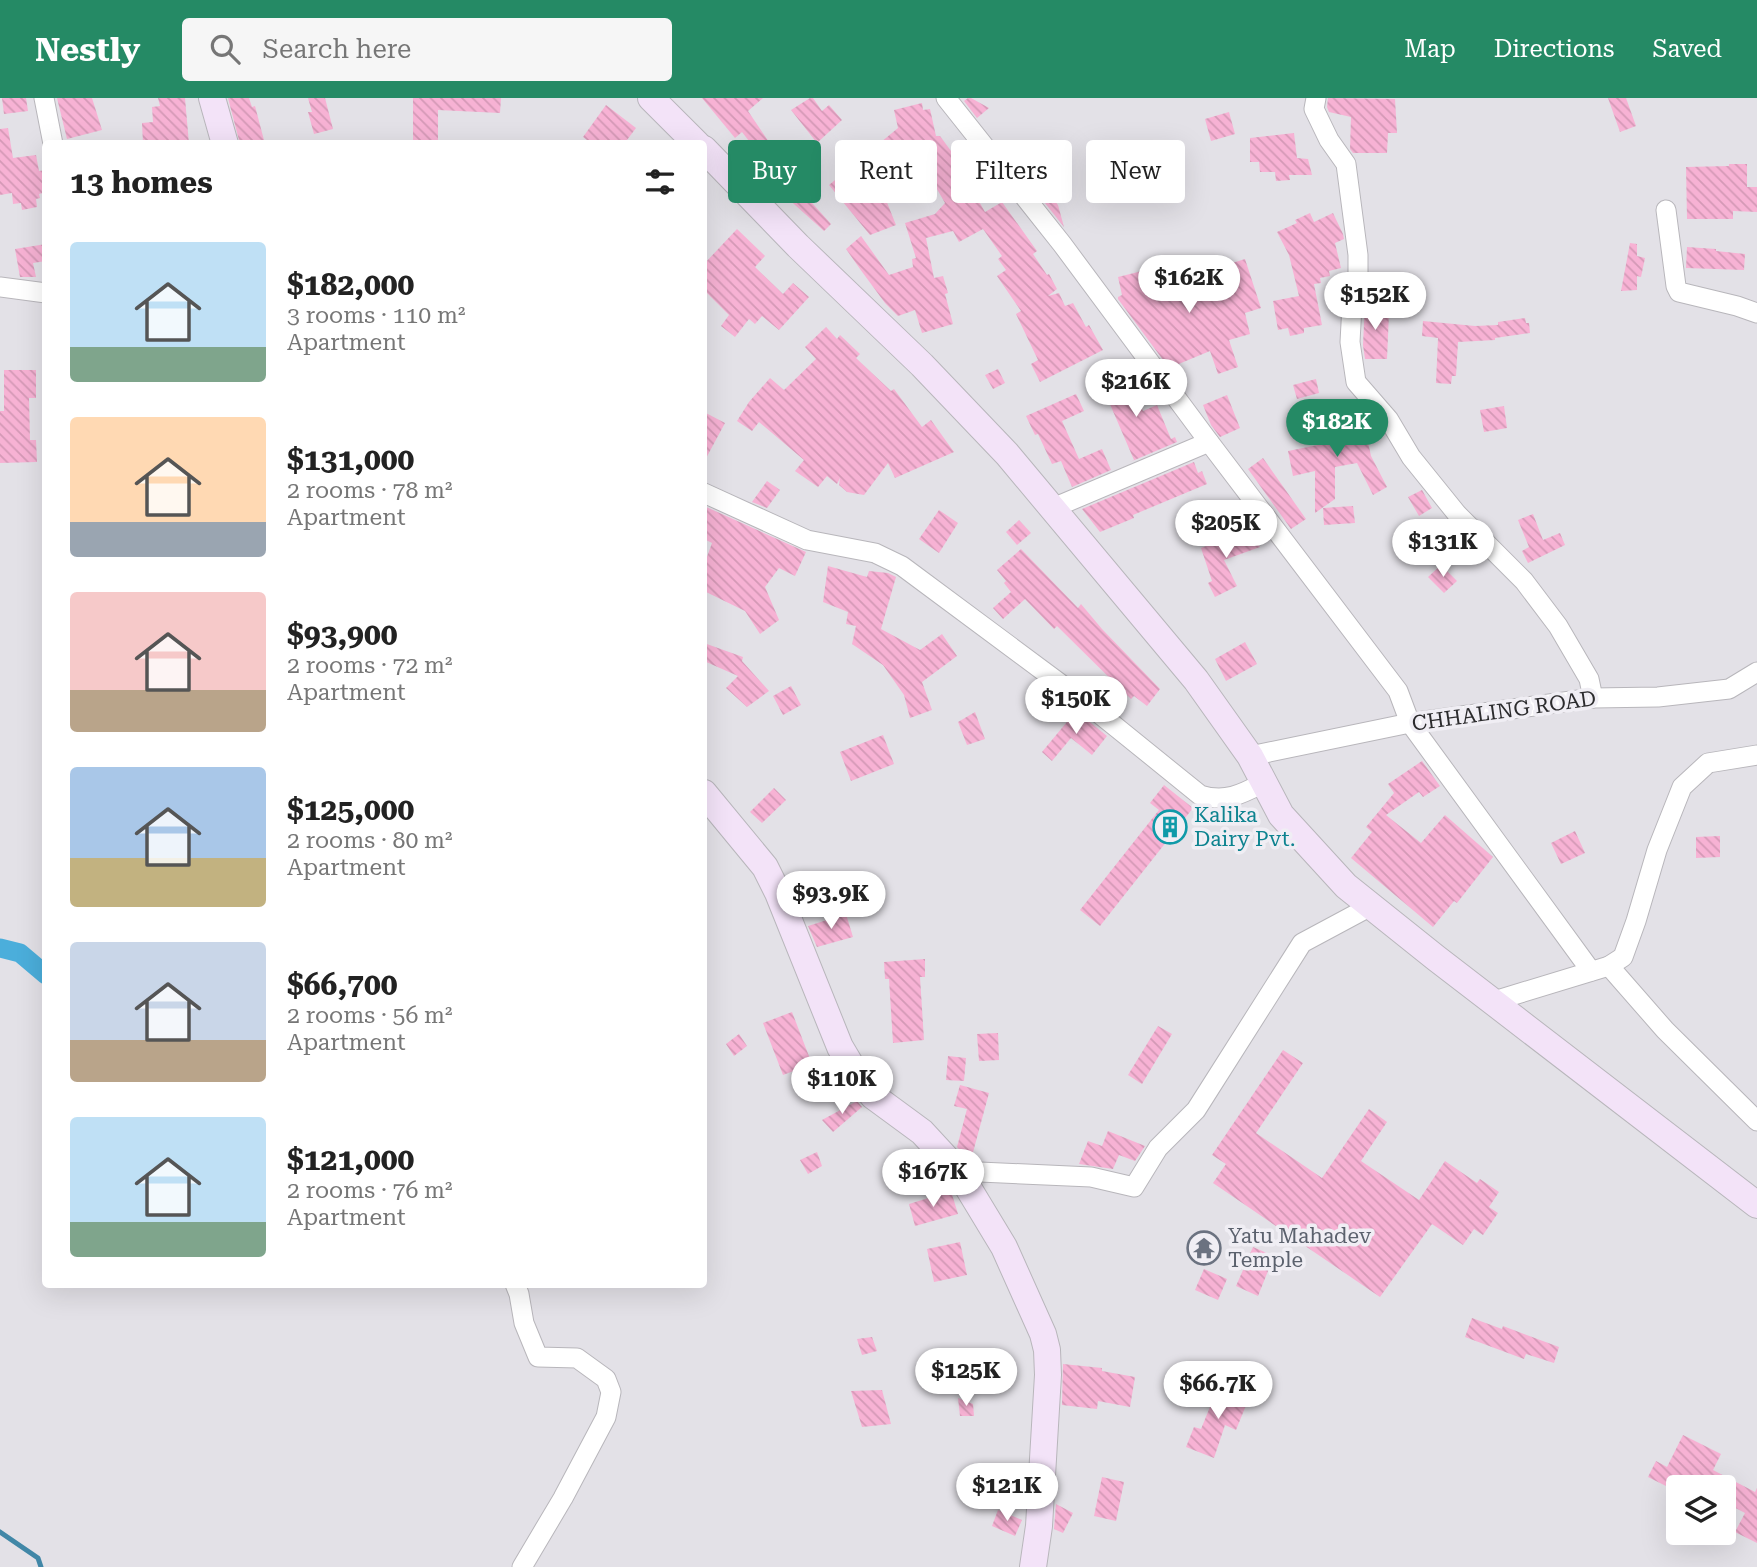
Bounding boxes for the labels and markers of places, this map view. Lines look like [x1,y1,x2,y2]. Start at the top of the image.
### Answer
pin: $162K [1140,256,1238,315]
pin: $152K [1326,272,1424,332]
pin: $216K [1087,360,1185,419]
pin: $182K [1288,400,1386,459]
pin: $205K [1177,500,1275,560]
pin: $131K [1394,519,1492,579]
pin: $150K [1027,676,1125,736]
place label: Kalika Dairy Pvt. [1194,803,1296,851]
building icon: Kalika Dairy Pvt. [1151,808,1189,846]
pin: $93.9K [774,872,888,931]
pin: $110K [793,1056,891,1116]
pin: $167K [884,1150,982,1209]
place label: Yatu Mahadev Temple [1228,1224,1372,1272]
temple icon: Yatu Mahadev Temple [1185,1229,1223,1267]
pin: $125K [917,1348,1015,1408]
pin: $66.7K [1161,1362,1275,1421]
pin: $121K [958,1464,1056,1523]

